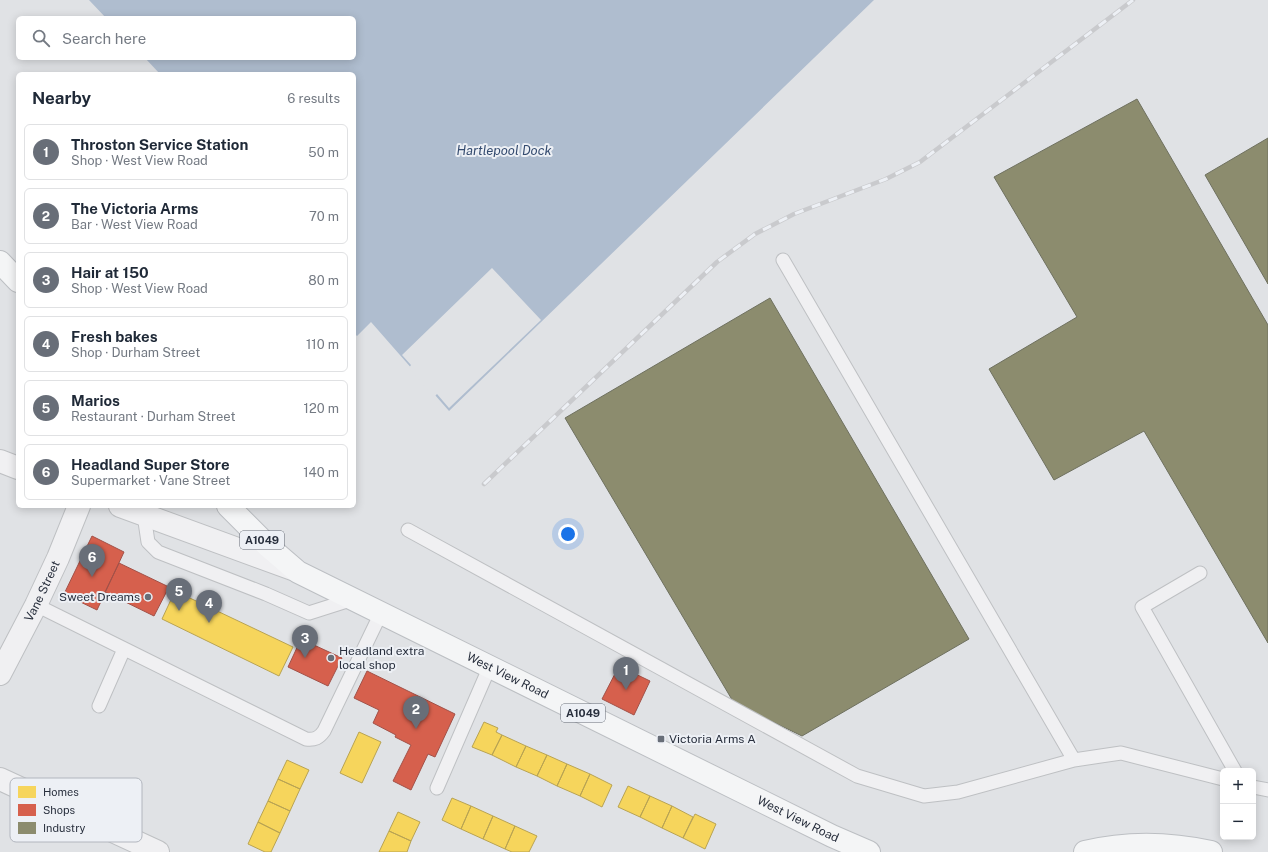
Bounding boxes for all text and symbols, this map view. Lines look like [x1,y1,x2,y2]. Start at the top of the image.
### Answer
search box [16,16,356,60]
icon: search [30,27,52,49]
text: Search here [62,30,146,47]
text: Nearby [32,88,91,108]
text: 6 results [287,91,340,106]
text: Throston Service Station [71,136,248,153]
water label: Hartlepool Dock [457,143,551,158]
text: 1 [43,145,49,160]
text: 50 m [308,145,339,160]
text: Shop · West View Road [71,153,208,168]
text: The Victoria Arms [71,200,198,217]
text: 2 [42,209,50,224]
text: 70 m [309,209,339,224]
text: Bar · West View Road [71,217,198,232]
text: Hair at 150 [71,264,149,281]
text: 3 [42,273,50,288]
text: 80 m [308,273,339,288]
text: Shop · West View Road [71,281,208,296]
text: Fresh bakes [71,328,158,345]
text: 4 [42,337,50,352]
text: 110 m [306,337,339,352]
text: Shop · Durham Street [71,345,200,360]
text: Marios [71,392,120,409]
text: 5 [42,401,50,416]
text: 120 m [304,401,339,416]
text: Restaurant · Durham Street [71,409,235,424]
text: Headland Super Store [71,456,230,473]
text: 6 [42,465,50,480]
text: 140 m [303,465,339,480]
text: Supermarket · Vane Street [71,473,230,488]
your location [558,524,578,544]
road number: A1049 [240,531,284,549]
pin: 6 [79,544,105,577]
street label: Vane Street [22,558,63,624]
pin: 5 [166,578,192,611]
place label: Sweet Dreams [59,590,140,604]
pin: 4 [196,590,222,623]
marker: Sweet Dreams [143,592,153,602]
pin: 3 [292,625,318,658]
place label: Headland extra local shop [339,644,424,672]
street label: West View Road [464,649,551,702]
marker: Headland extra local shop [326,653,336,663]
pin: 1 [613,657,639,690]
pin: 2 [403,696,429,729]
road number: A1049 [561,704,605,722]
place label: Victoria Arms A [669,732,756,746]
marker: Victoria Arms A [656,734,666,744]
map controls [1220,768,1256,840]
button: + [1220,768,1256,804]
legend [10,778,142,842]
text: Homes [43,786,79,798]
street label: West View Road [755,793,841,845]
text: Shops [43,804,75,816]
button: − [1220,804,1256,840]
text: Industry [43,822,86,834]

